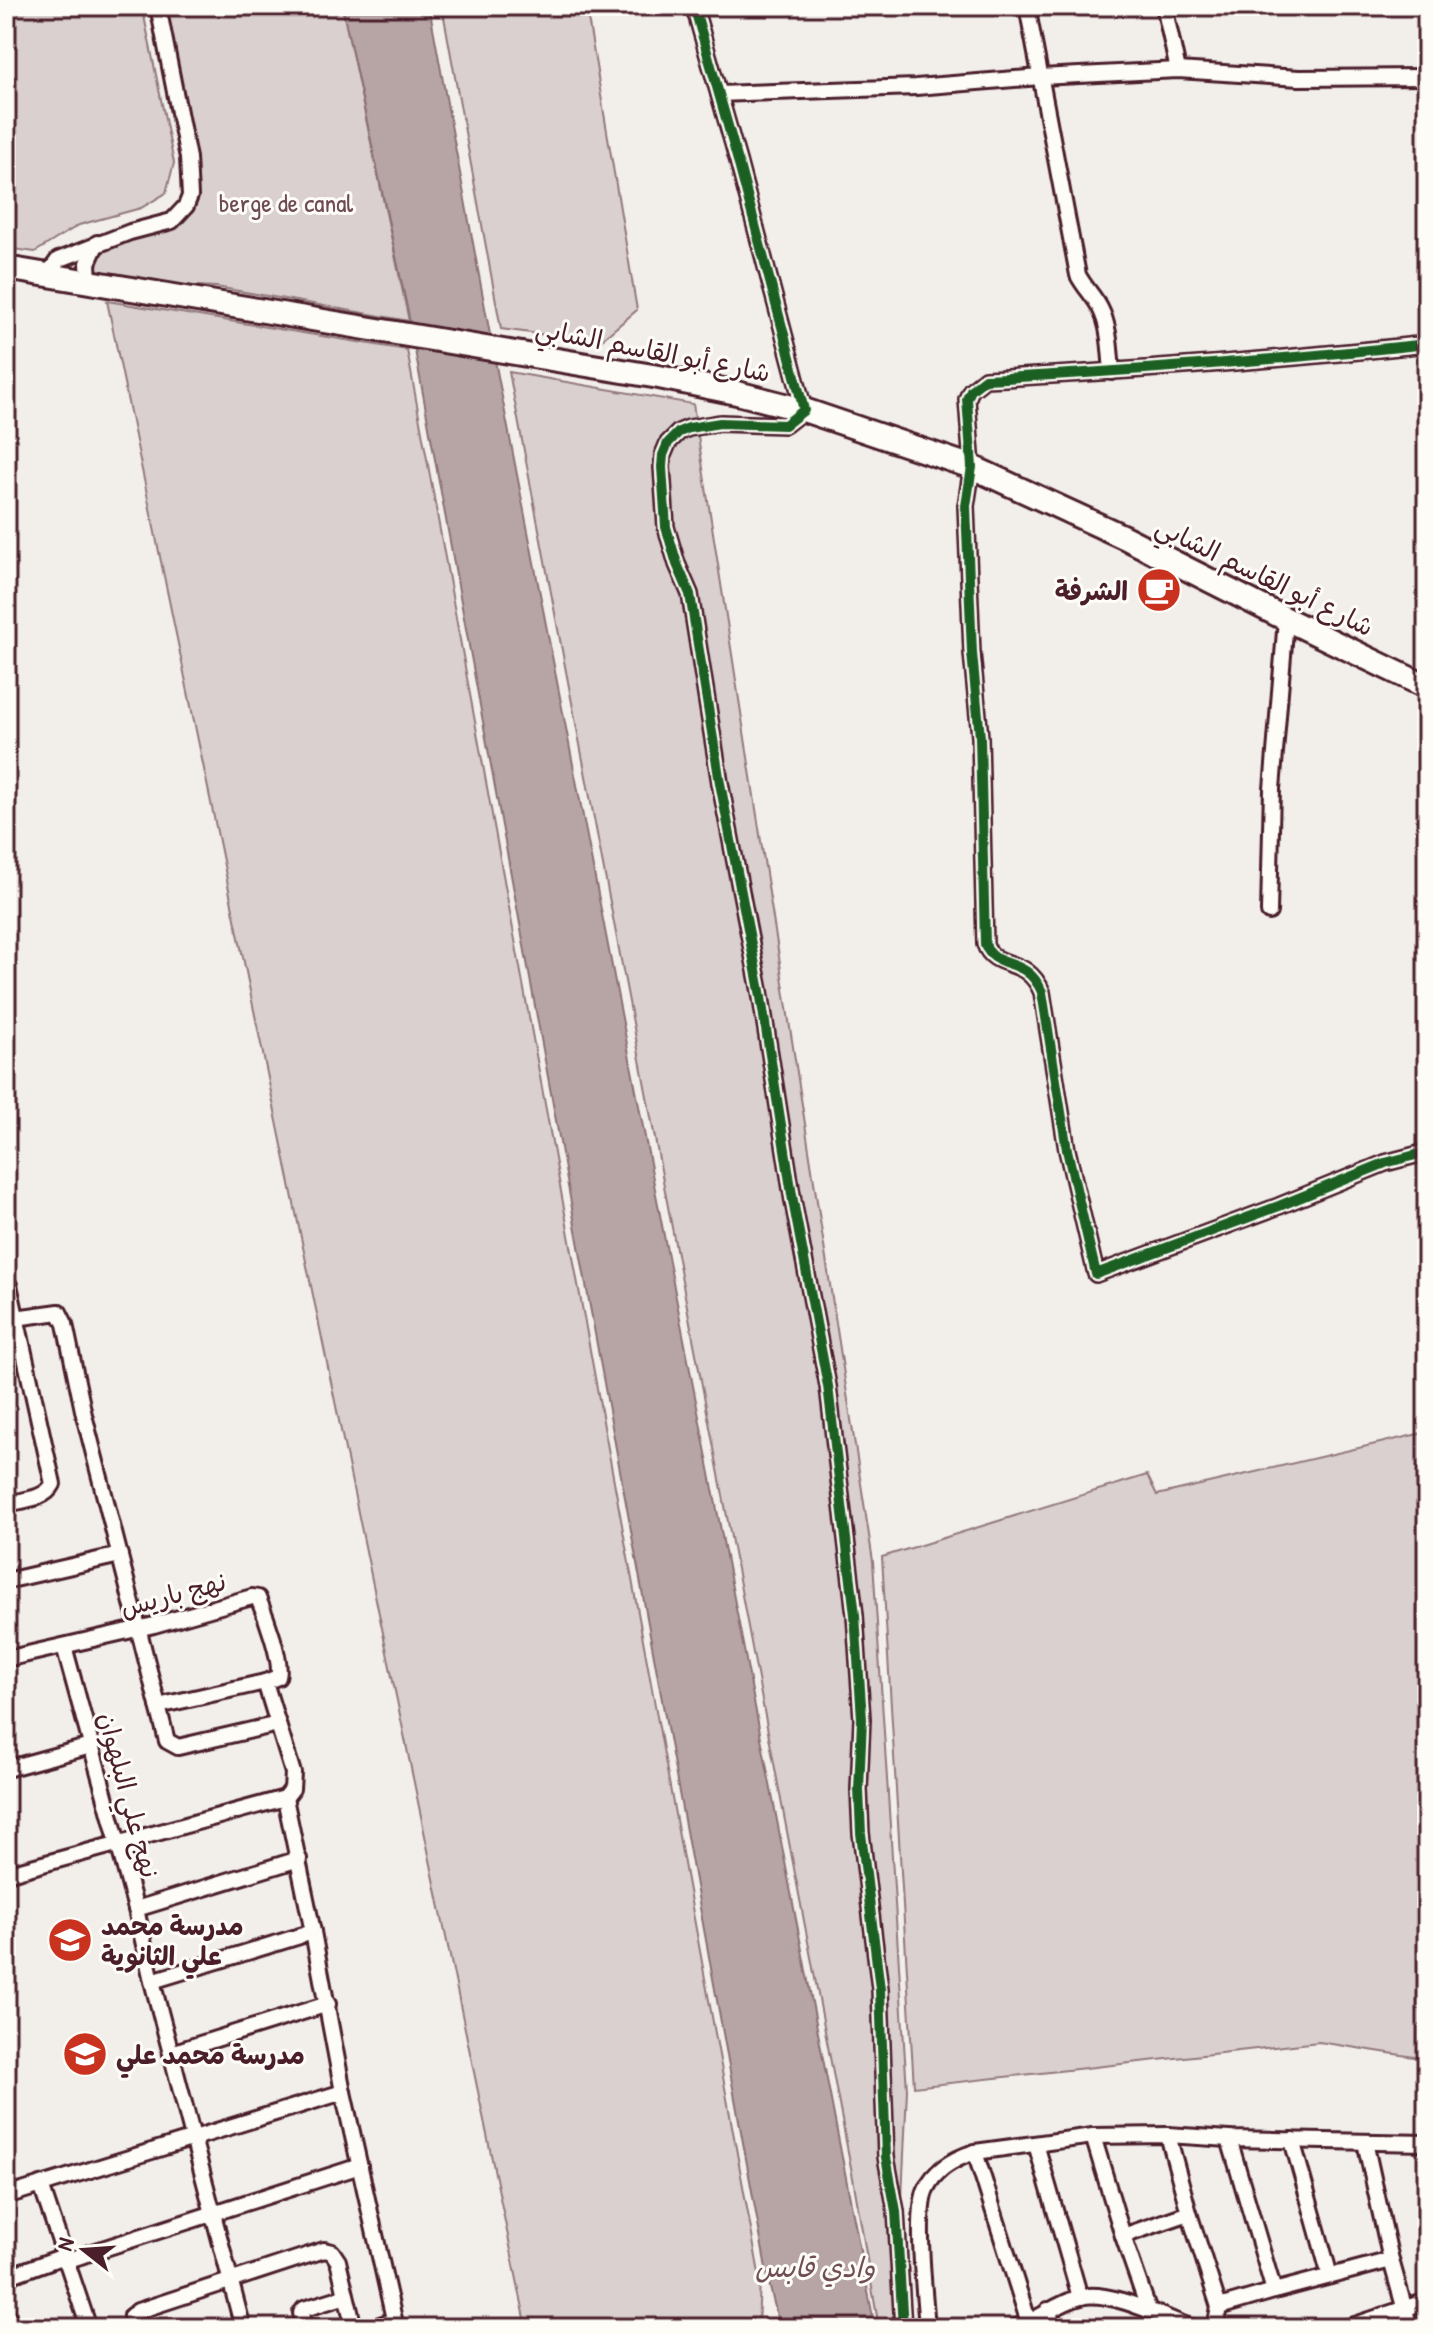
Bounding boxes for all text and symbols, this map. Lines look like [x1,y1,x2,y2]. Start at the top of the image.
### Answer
park label: berge de canal [219,185,353,220]
street label: شارع أبو القاسم الشابي [532,310,773,396]
street label: شارع أبو القاسم الشابي [1148,508,1380,649]
cafe icon: الشرفة [1135,566,1183,614]
place label: الشرفة [1055,573,1128,608]
street label: نهج باريس [116,1563,230,1626]
street label: نهج علي البلهوان [84,1708,168,1883]
place label: مدرسة محمد علي الثانوية [101,1908,244,1980]
school or university icon: مدرسة محمد علي الثانوية [46,1916,94,1964]
school or university icon: مدرسة محمد علي [61,2030,109,2078]
place label: مدرسة محمد علي [116,2037,305,2079]
north arrow [44,2210,124,2290]
text: N [49,2234,81,2254]
water label: وادي قابس [755,2248,875,2288]

